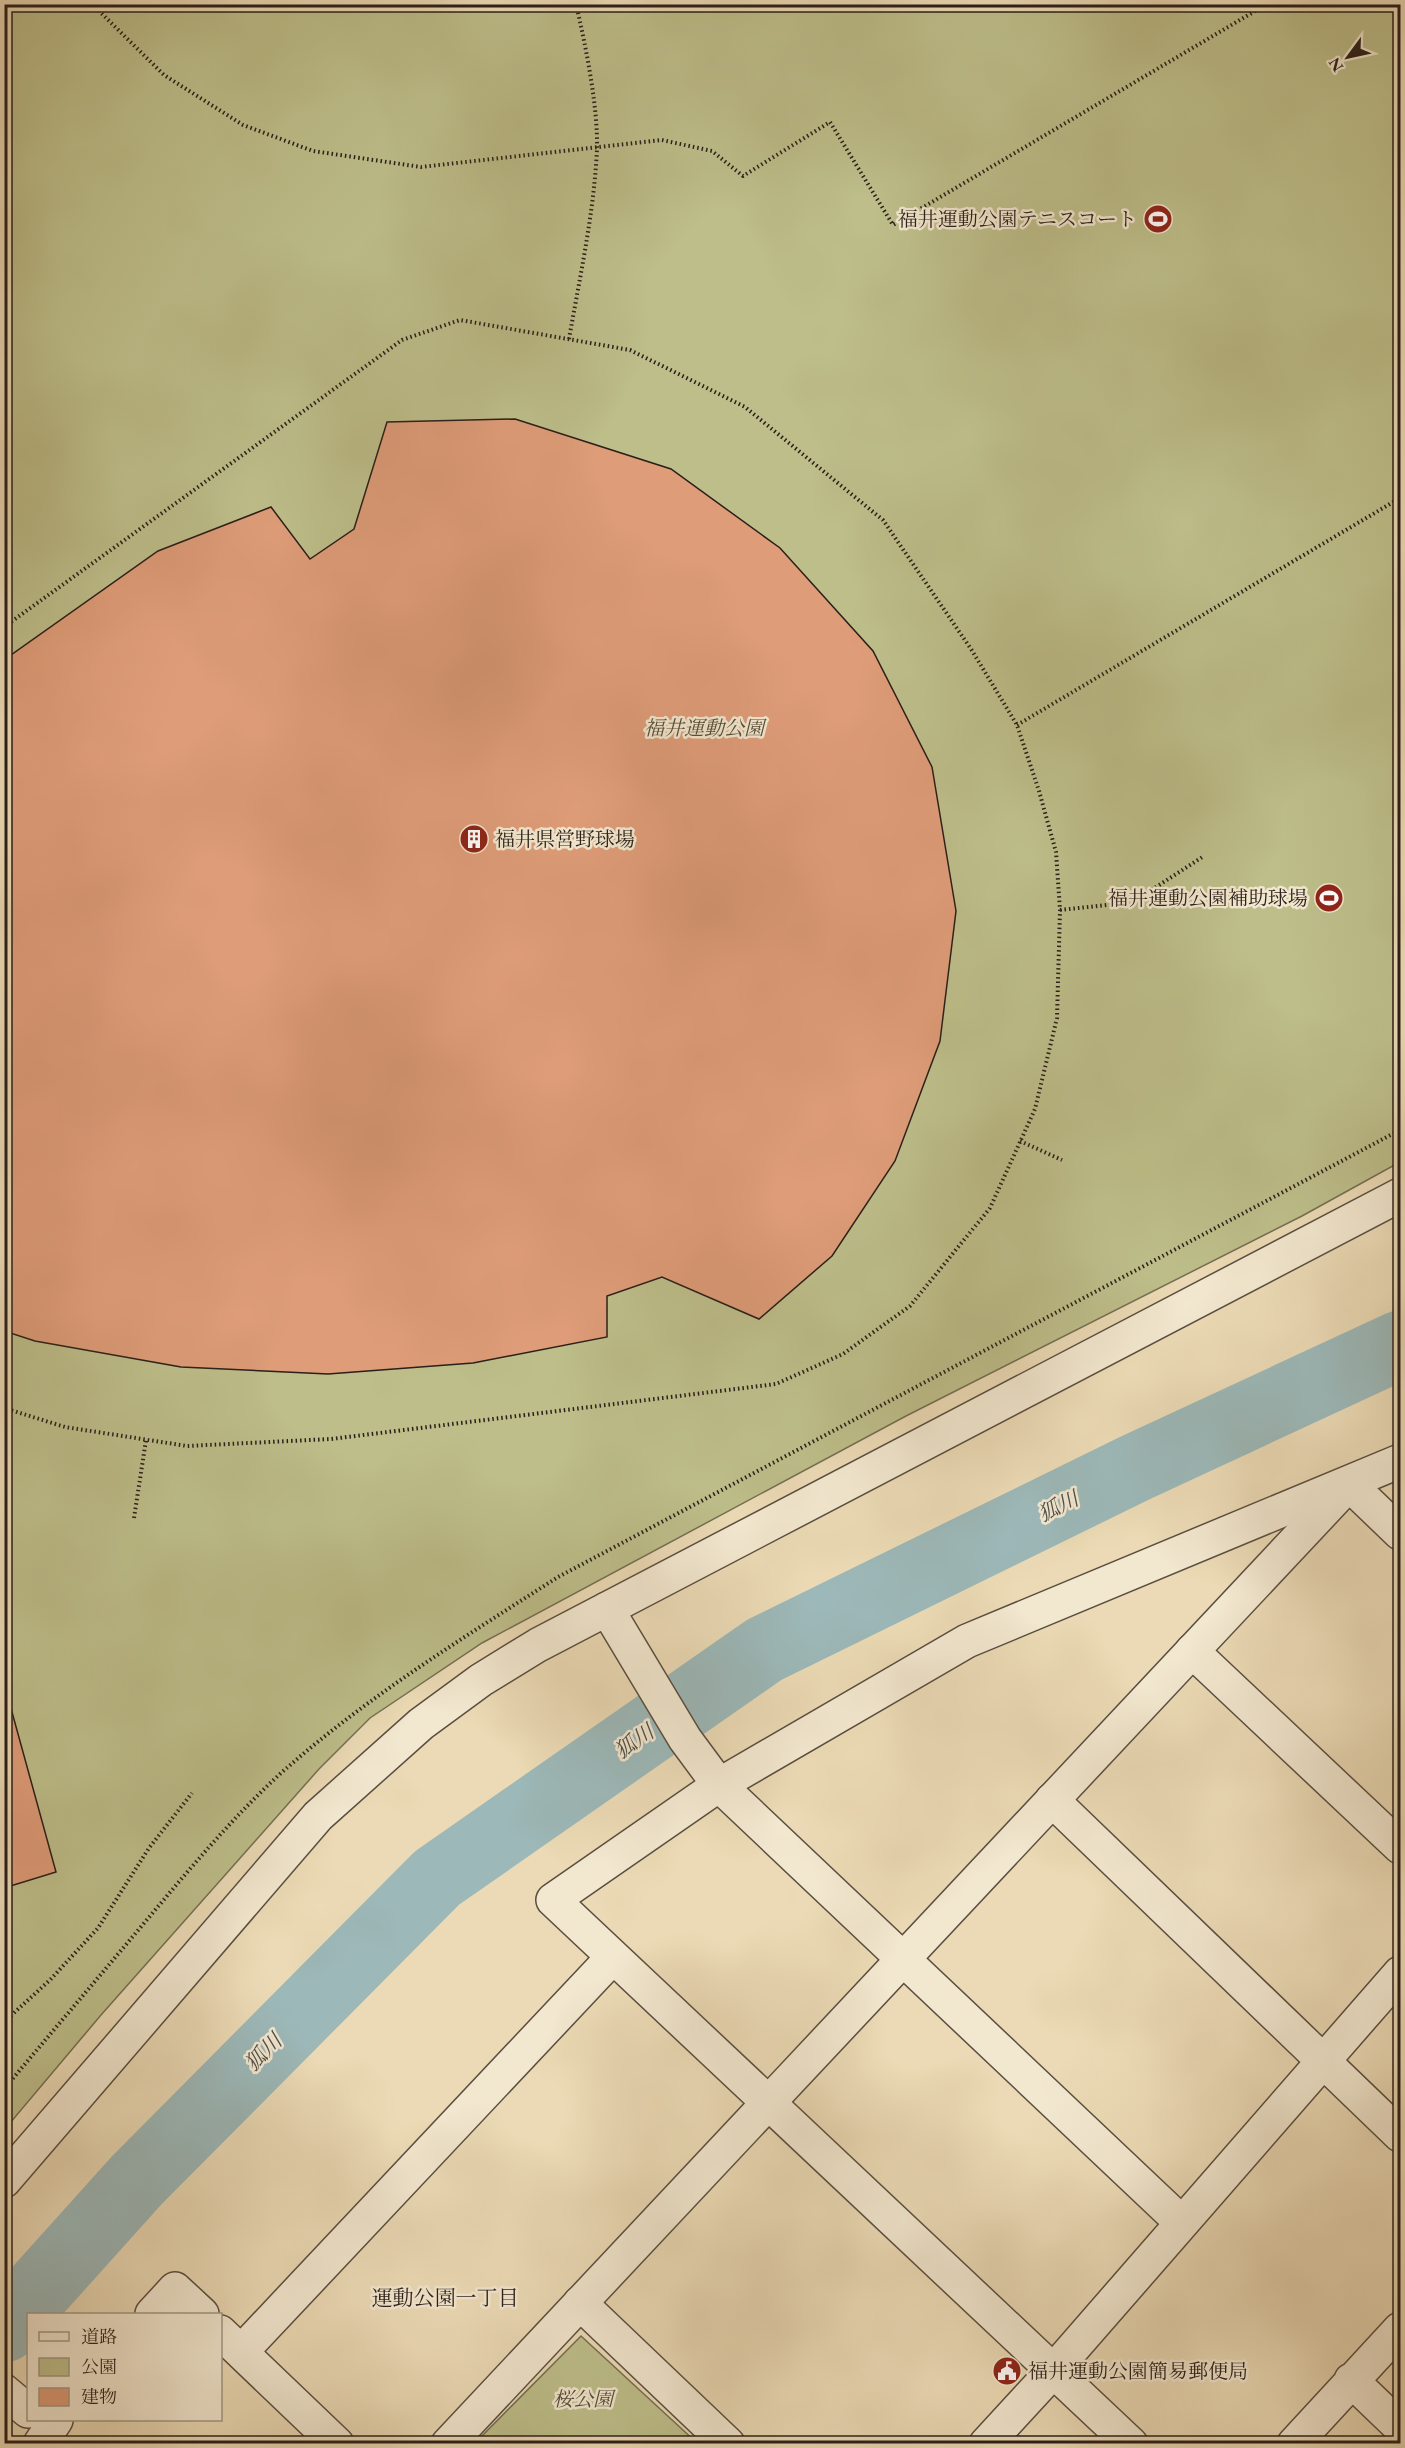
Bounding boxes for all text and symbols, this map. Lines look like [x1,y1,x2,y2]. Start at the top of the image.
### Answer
north arrow [1318,27,1378,87]
text: N [1323,54,1348,76]
sports icon: 福井運動公園テニスコート [1142,203,1174,235]
place label: 福井運動公園テニスコート [898,206,1137,232]
park label: 福井運動公園 [644,715,767,741]
building icon: 福井県営野球場 [458,823,490,855]
place label: 福井県営野球場 [495,826,635,852]
sports icon: 福井運動公園補助球場 [1313,882,1345,914]
place label: 福井運動公園補助球場 [1108,885,1308,911]
water label: 狐川 [1033,1484,1085,1527]
water label: 狐川 [609,1717,661,1764]
water label: 狐川 [239,2026,289,2076]
district label: 運動公園一丁目 [372,2284,519,2311]
legend [27,2313,222,2421]
text: 道路 [81,2325,117,2348]
text: 公園 [81,2355,117,2378]
public building icon: 福井運動公園簡易郵便局 [991,2355,1023,2387]
place label: 福井運動公園簡易郵便局 [1028,2358,1248,2384]
text: 建物 [81,2385,117,2408]
park label: 桜公園 [553,2386,616,2412]

